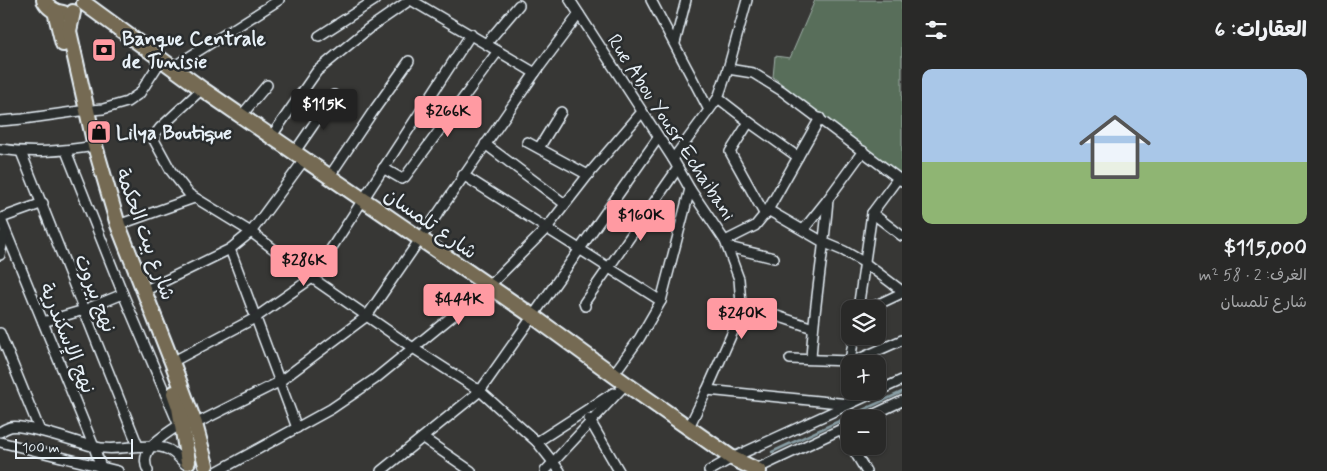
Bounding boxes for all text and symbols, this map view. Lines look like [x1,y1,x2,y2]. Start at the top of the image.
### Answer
icon: filters [922,16,950,44]
text: العقارات: 6 [1215,16,1307,44]
place label: Banque Centrale de Tunisie [122,26,266,76]
street label: Rue Abou Yousr Echaibani [600,29,741,226]
bank icon: Banque Centrale de Tunisie [91,37,117,63]
pin: $115K [289,88,359,131]
text: $115K [302,94,346,115]
pin: $266K [413,96,483,138]
text: $266K [426,101,470,122]
icon: home [1070,102,1160,192]
shop icon: Lilya Boutique [86,119,112,145]
place label: Lilya Boutique [116,120,232,147]
street label: شارع بيت الحكمة [108,165,181,304]
street label: شارع تلمسان [378,182,482,266]
pin: $160K [606,200,676,242]
text: $160K [618,205,664,226]
text: $115,000 [1224,234,1307,262]
pin: $286K [269,244,339,287]
street label: نهج بيروت [67,250,122,337]
text: $286K [282,250,326,271]
text: الغرف: 2 · 58 m² [1199,265,1307,286]
street label: نهج الإسكندرية [32,279,101,398]
pin: $444K [424,284,494,326]
text: $444K [434,289,484,310]
text: شارع تلمسان [1221,292,1307,313]
pin: $240K [707,298,777,340]
map controls [841,300,886,455]
button: layers [841,300,886,345]
text: $240K [718,303,766,324]
button: + [841,355,886,400]
button: − [841,410,886,455]
scale bar [15,436,132,459]
text: 100 m [22,439,60,457]

